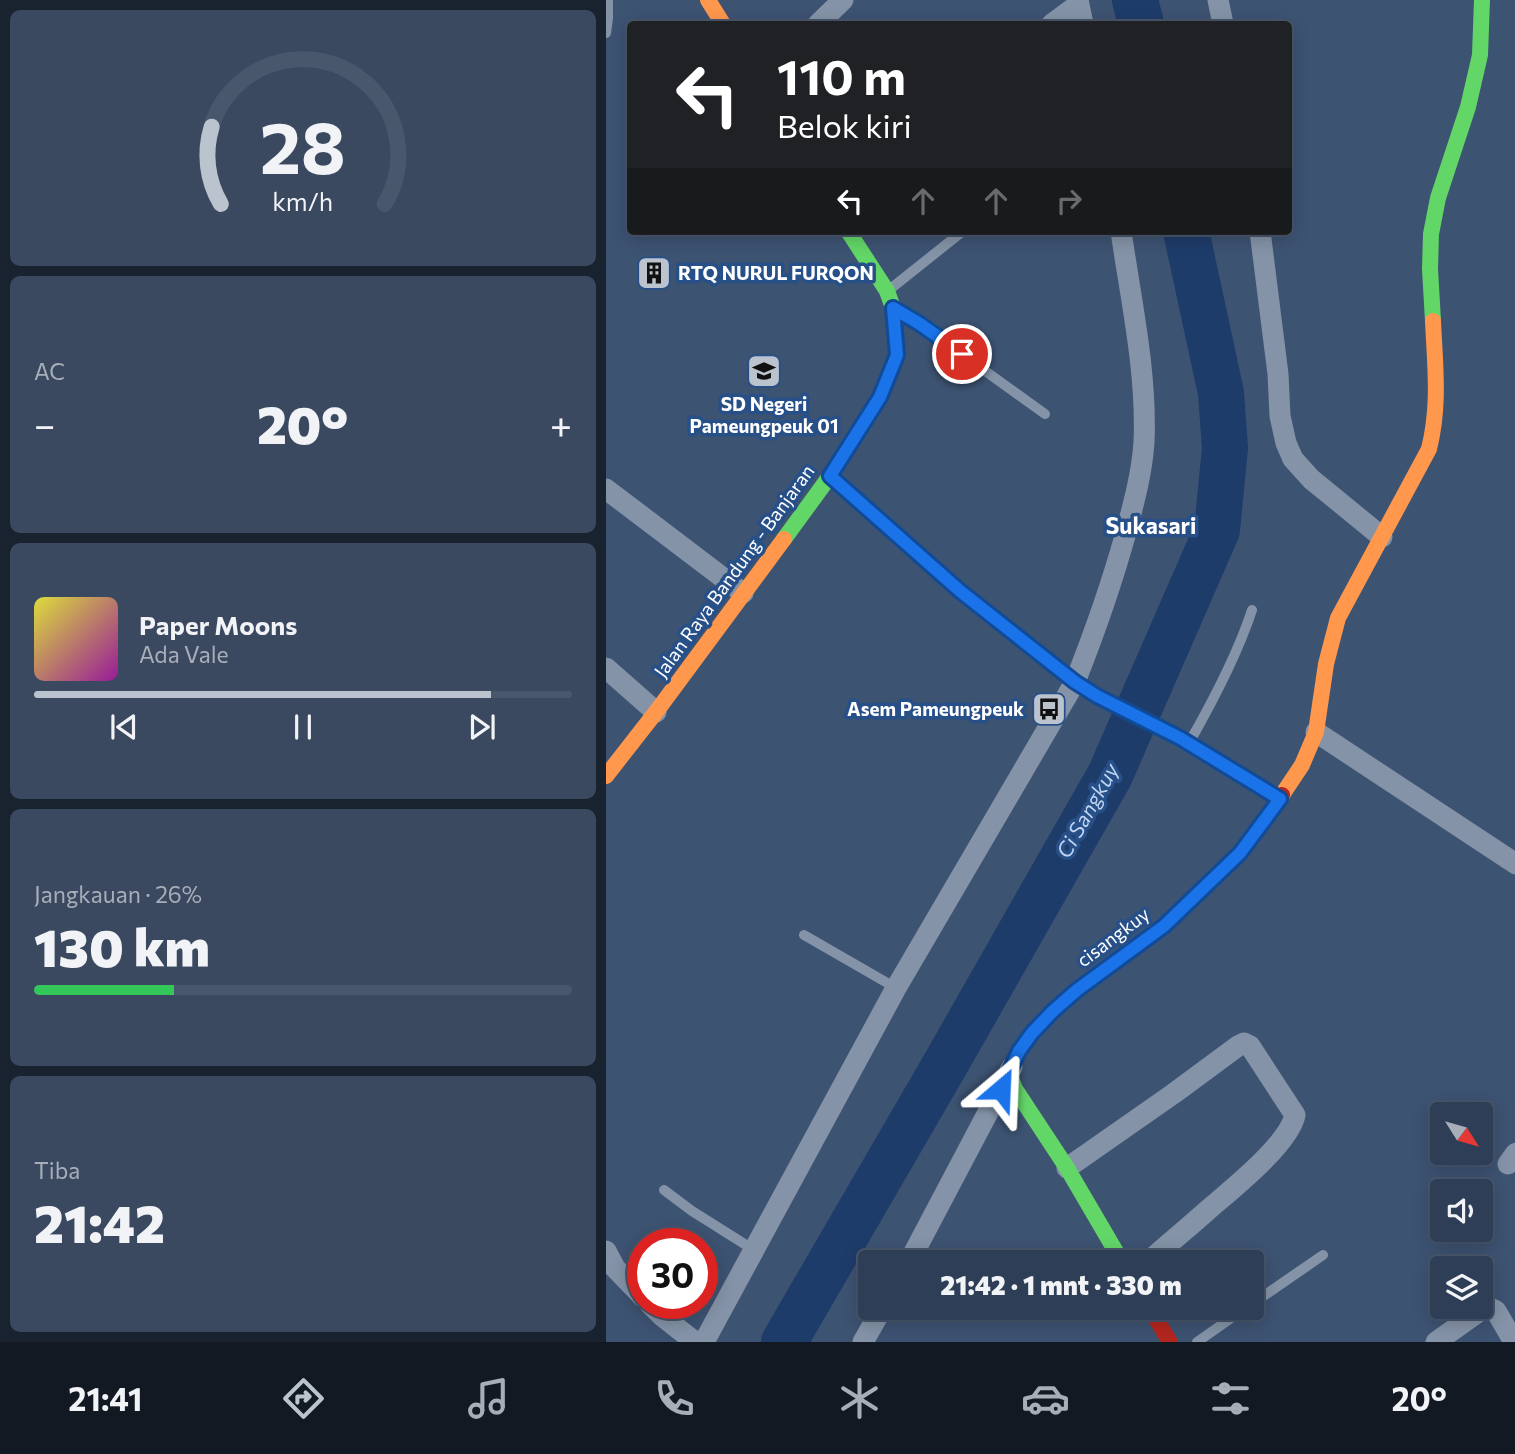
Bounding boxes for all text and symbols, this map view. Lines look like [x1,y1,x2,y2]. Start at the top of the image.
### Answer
text: 110 m [777,45,906,105]
icon: left [662,49,753,140]
text: 28 [260,101,346,190]
text: Belok kiri [777,105,912,145]
icon: left [831,182,869,220]
icon: ahead [904,182,942,220]
icon: ahead [977,182,1015,220]
icon: right [1050,182,1088,220]
text: km/h [273,186,333,216]
building icon: RTQ NURUL FURQON [635,254,673,292]
place label: RTQ NURUL FURQON [678,261,874,284]
pin [932,324,992,384]
icon: arrive [943,335,981,373]
school or university icon: SD Negeri Pameungpeuk 01 [745,352,783,390]
text: AC [34,357,65,385]
text: 20° [257,391,348,455]
place label: SD Negeri Pameungpeuk 01 [689,392,839,437]
text: − [34,400,56,447]
text: + [550,400,572,447]
street label: Jalan Raya Bandung - Banjaran [649,460,819,682]
district label: Sukasari [1106,511,1197,539]
text: Paper Moons [139,609,297,640]
text: Ada Vale [139,640,229,668]
bus stop icon: Asem Pameungpeuk [1030,690,1068,728]
place label: Asem Pameungpeuk [847,697,1024,720]
icon: previous [105,708,143,746]
icon: pause [284,708,322,746]
icon: next [463,708,501,746]
water label: Ci Sangkuy [1050,758,1123,862]
text: Jangkauan · 26% [34,880,202,908]
street label: cisangkuy [1072,902,1154,971]
text: 130 km [34,914,210,978]
position arrow [964,1052,1038,1126]
north arrow [1430,1102,1493,1166]
map controls [1430,1102,1493,1319]
text: Tiba [34,1156,80,1184]
button: sound [1430,1179,1493,1242]
text: 21:42 [34,1190,165,1254]
speed limit sign: 30 [627,1228,718,1319]
button: layers [1430,1256,1493,1319]
text: 21:42 · 1 mnt · 330 m [940,1269,1182,1300]
icon: directions [279,1374,328,1423]
icon: music [464,1374,513,1423]
icon: phone [650,1374,699,1423]
icon: climate [835,1374,884,1423]
icon: car [1021,1374,1070,1423]
icon: filters [1206,1374,1255,1423]
text: 21:41 [68,1378,143,1418]
text: 20° [1391,1378,1447,1418]

